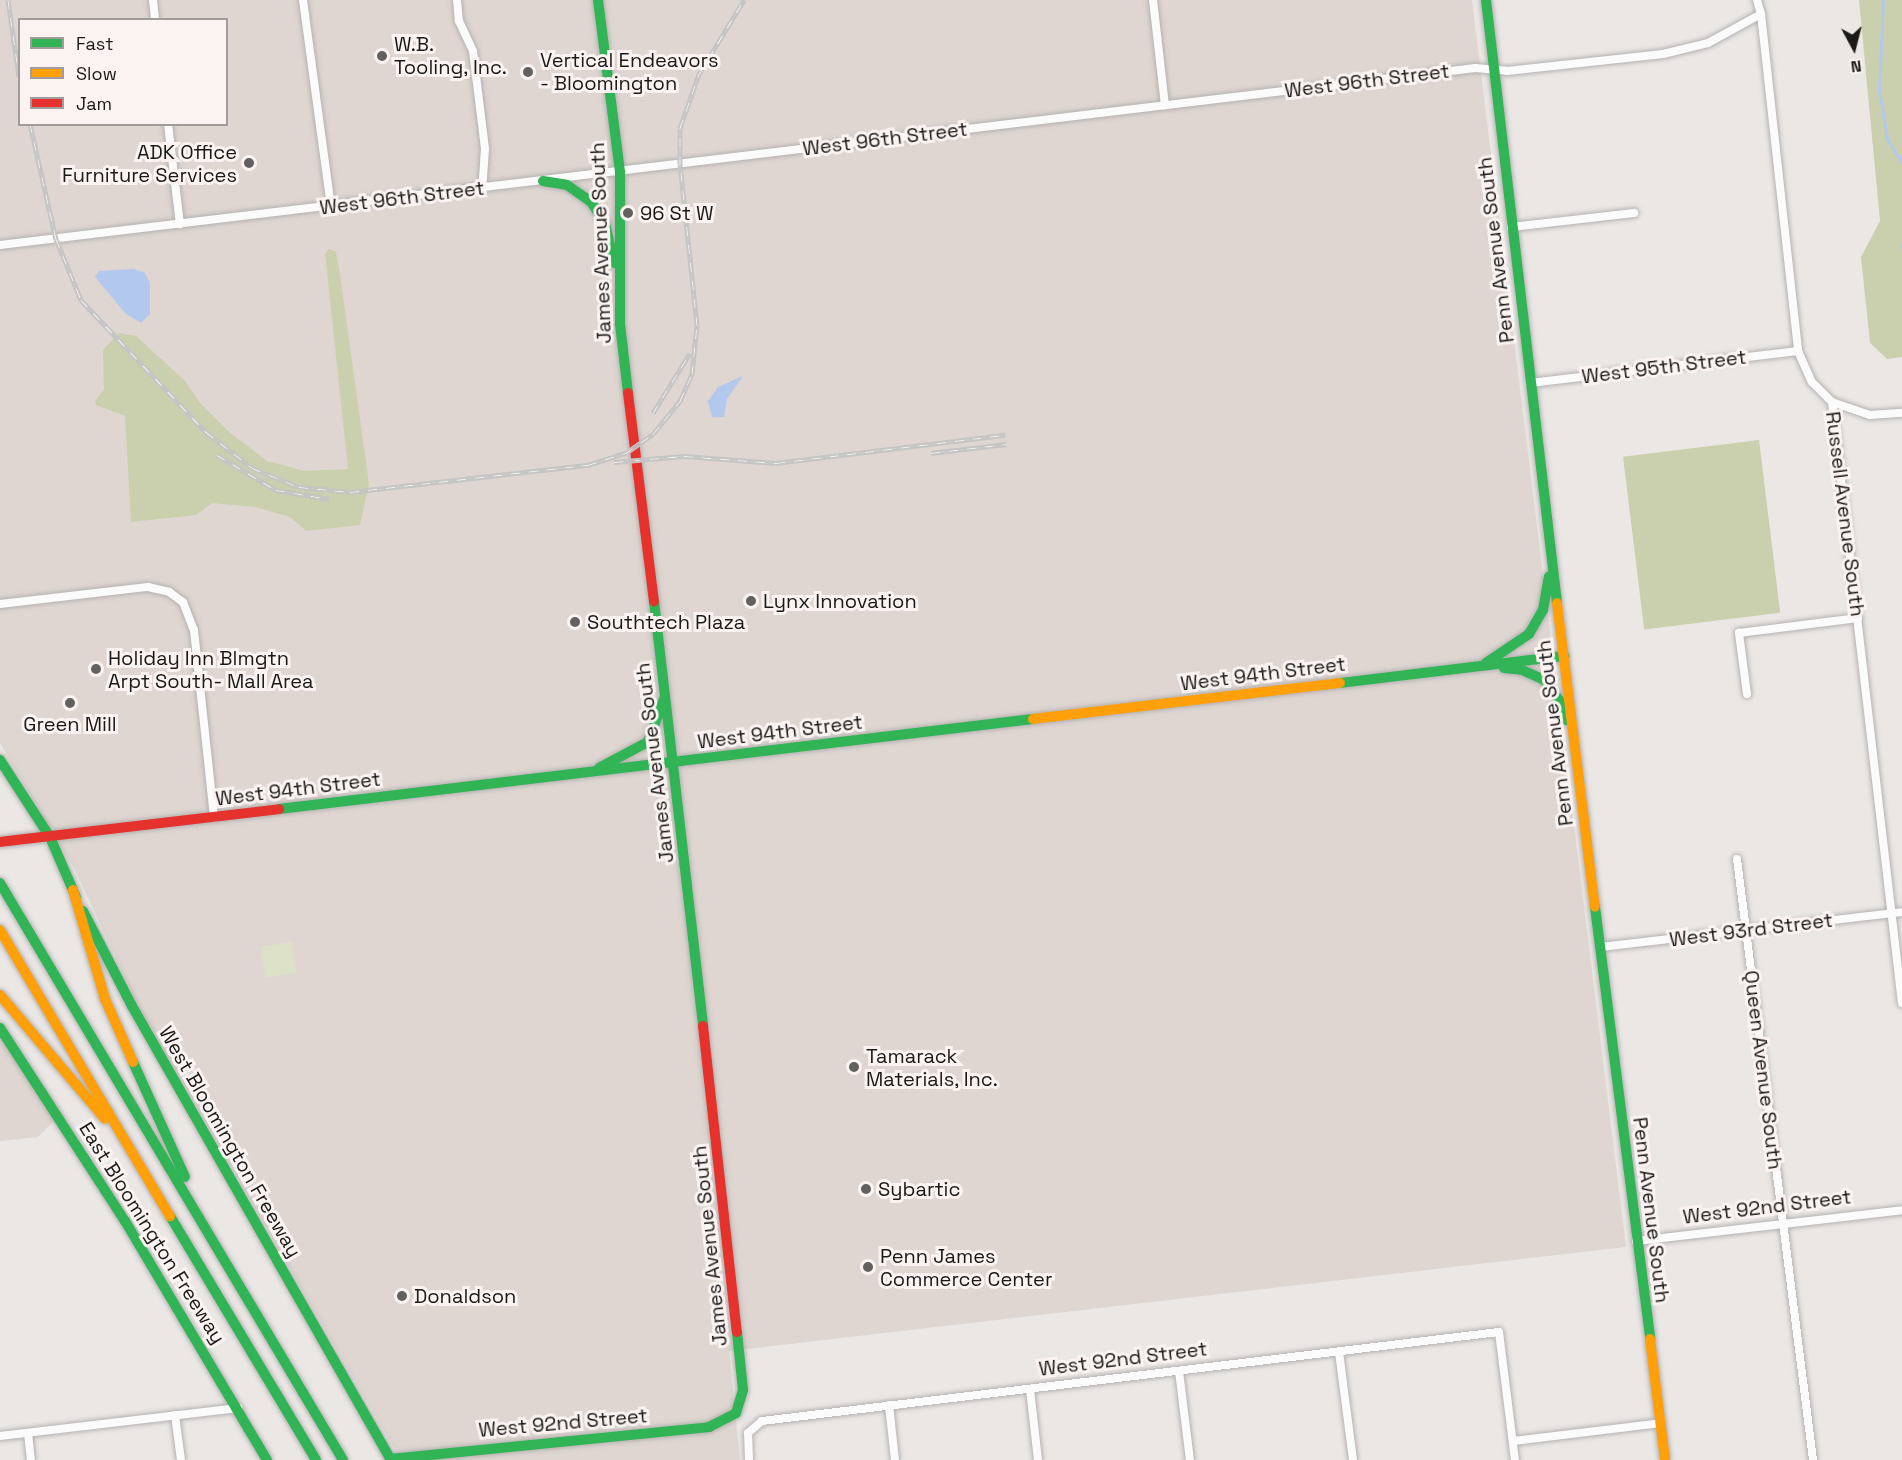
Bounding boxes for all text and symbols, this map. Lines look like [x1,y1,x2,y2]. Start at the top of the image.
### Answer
legend [18,18,228,126]
north arrow [1824,18,1884,78]
text: Fast [76,32,113,55]
place label: W.B. Tooling, Inc. [394,33,508,80]
place label: Vertical Endeavors - Bloomington [540,48,718,95]
marker: W.B. Tooling, Inc. [375,49,389,63]
text: N [1850,55,1863,77]
street label: West 96th Street [1283,59,1451,103]
text: Slow [76,62,117,85]
marker: Vertical Endeavors - Bloomington [521,65,535,79]
text: Jam [76,92,112,115]
street label: West 96th Street [801,117,969,161]
place label: ADK Office Furniture Services [62,140,237,187]
street label: James Avenue South [585,142,617,344]
marker: ADK Office Furniture Services [242,156,256,170]
street label: Penn Avenue South [1473,156,1519,344]
street label: West 96th Street [318,176,486,220]
place label: 96 St W [640,201,714,225]
marker: 96 St W [621,206,635,220]
street label: West 95th Street [1580,345,1748,389]
street label: Russell Avenue South [1820,410,1870,618]
place label: Lynx Innovation [763,589,917,613]
marker: Lynx Innovation [744,594,758,608]
place label: Southtech Plaza [587,610,745,634]
marker: Southtech Plaza [568,615,582,629]
street label: Penn Avenue South [1532,639,1578,827]
place label: Holiday Inn Blmgtn Arpt South- Mall Area [108,646,314,693]
street label: West 94th Street [1179,652,1347,696]
street label: James Avenue South [631,661,679,865]
marker: Holiday Inn Blmgtn Arpt South- Mall Area [89,662,103,676]
marker: Green Mill [63,696,77,710]
street label: West 94th Street [696,710,864,754]
place label: Green Mill [23,712,117,736]
street label: West 94th Street [214,767,382,811]
street label: West 93rd Street [1668,908,1834,952]
street label: Queen Avenue South [1739,969,1787,1171]
street label: West Bloomington Freeway [154,1022,306,1262]
place label: Tamarack Materials, Inc. [866,1044,998,1091]
marker: Tamarack Materials, Inc. [847,1060,861,1074]
street label: Penn Avenue South [1628,1116,1674,1304]
street label: East Bloomington Freeway [74,1118,230,1348]
street label: James Avenue South [688,1144,732,1348]
place label: Sybartic [878,1177,960,1201]
marker: Sybartic [859,1182,873,1196]
street label: West 92nd Street [1681,1185,1853,1229]
place label: Penn James Commerce Center [880,1244,1052,1291]
marker: Penn James Commerce Center [861,1260,875,1274]
place label: Donaldson [414,1284,516,1308]
marker: Donaldson [395,1289,409,1303]
street label: West 92nd Street [1037,1337,1209,1381]
street label: West 92nd Street [478,1404,648,1442]

